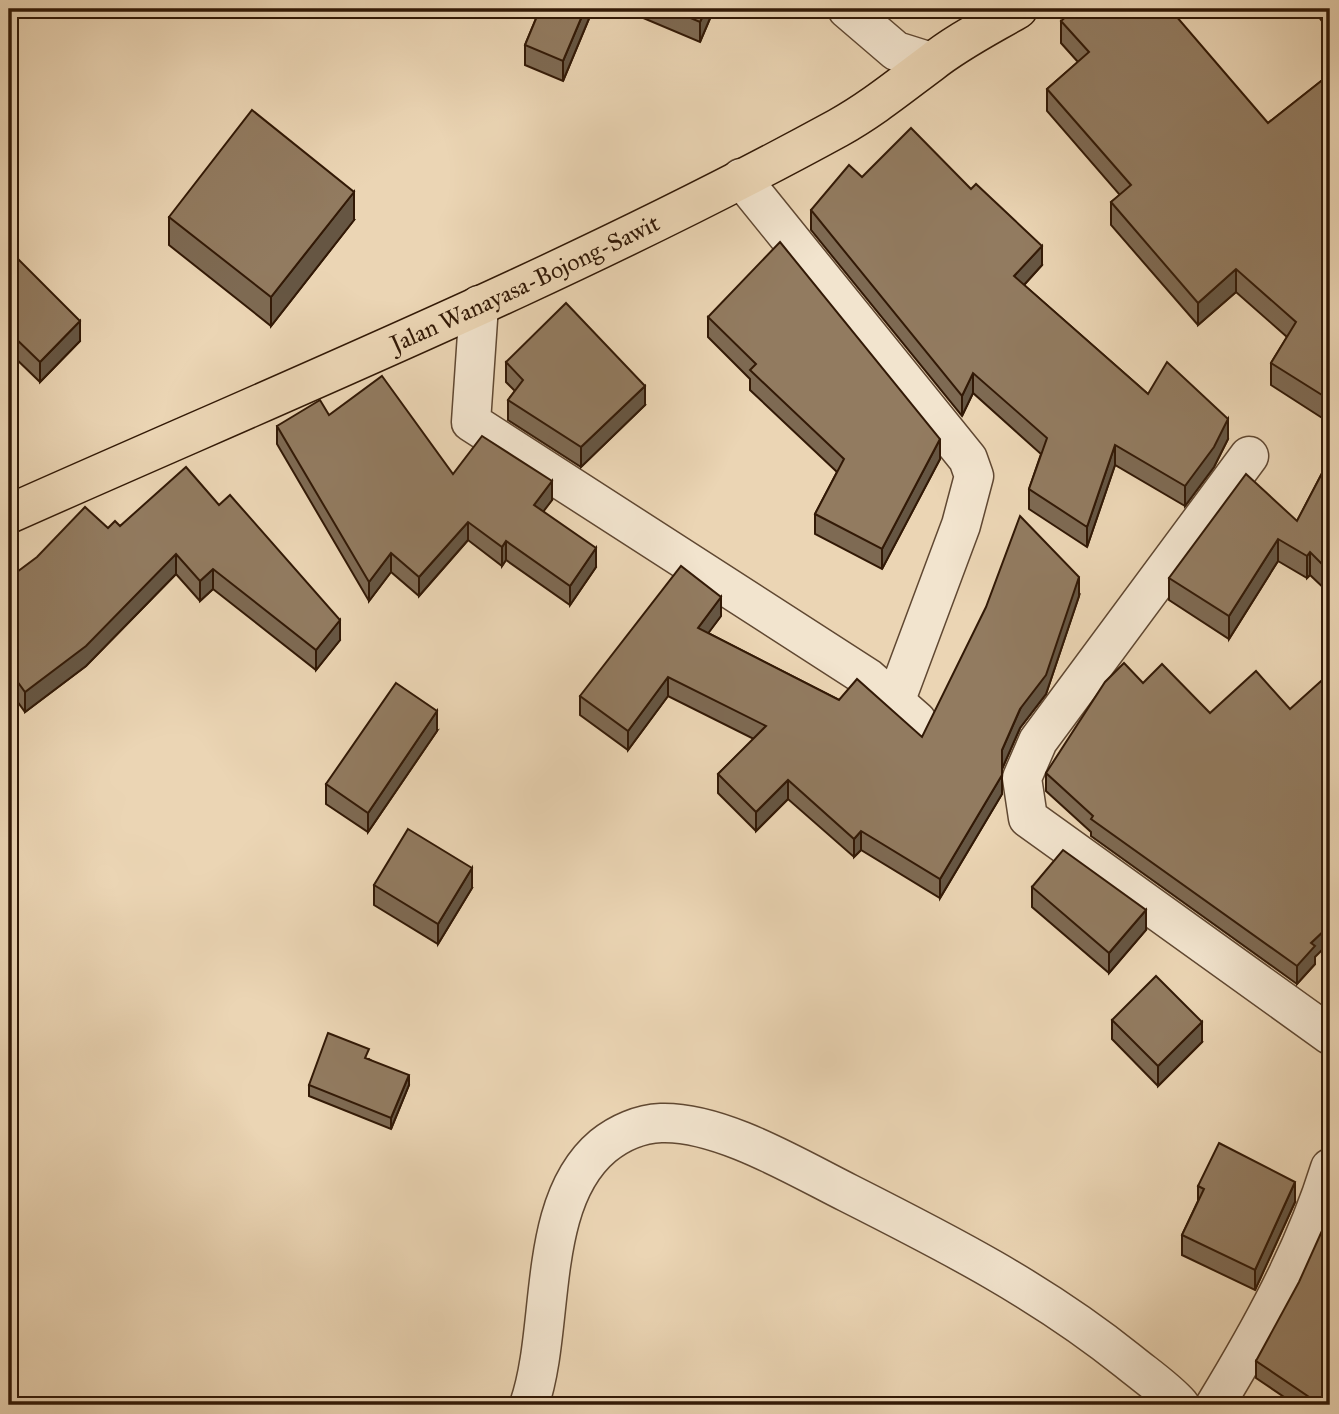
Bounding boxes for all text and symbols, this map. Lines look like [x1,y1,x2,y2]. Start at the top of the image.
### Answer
street label: Jalan Wanayasa-Bojong-Sawit [383,208,665,360]

